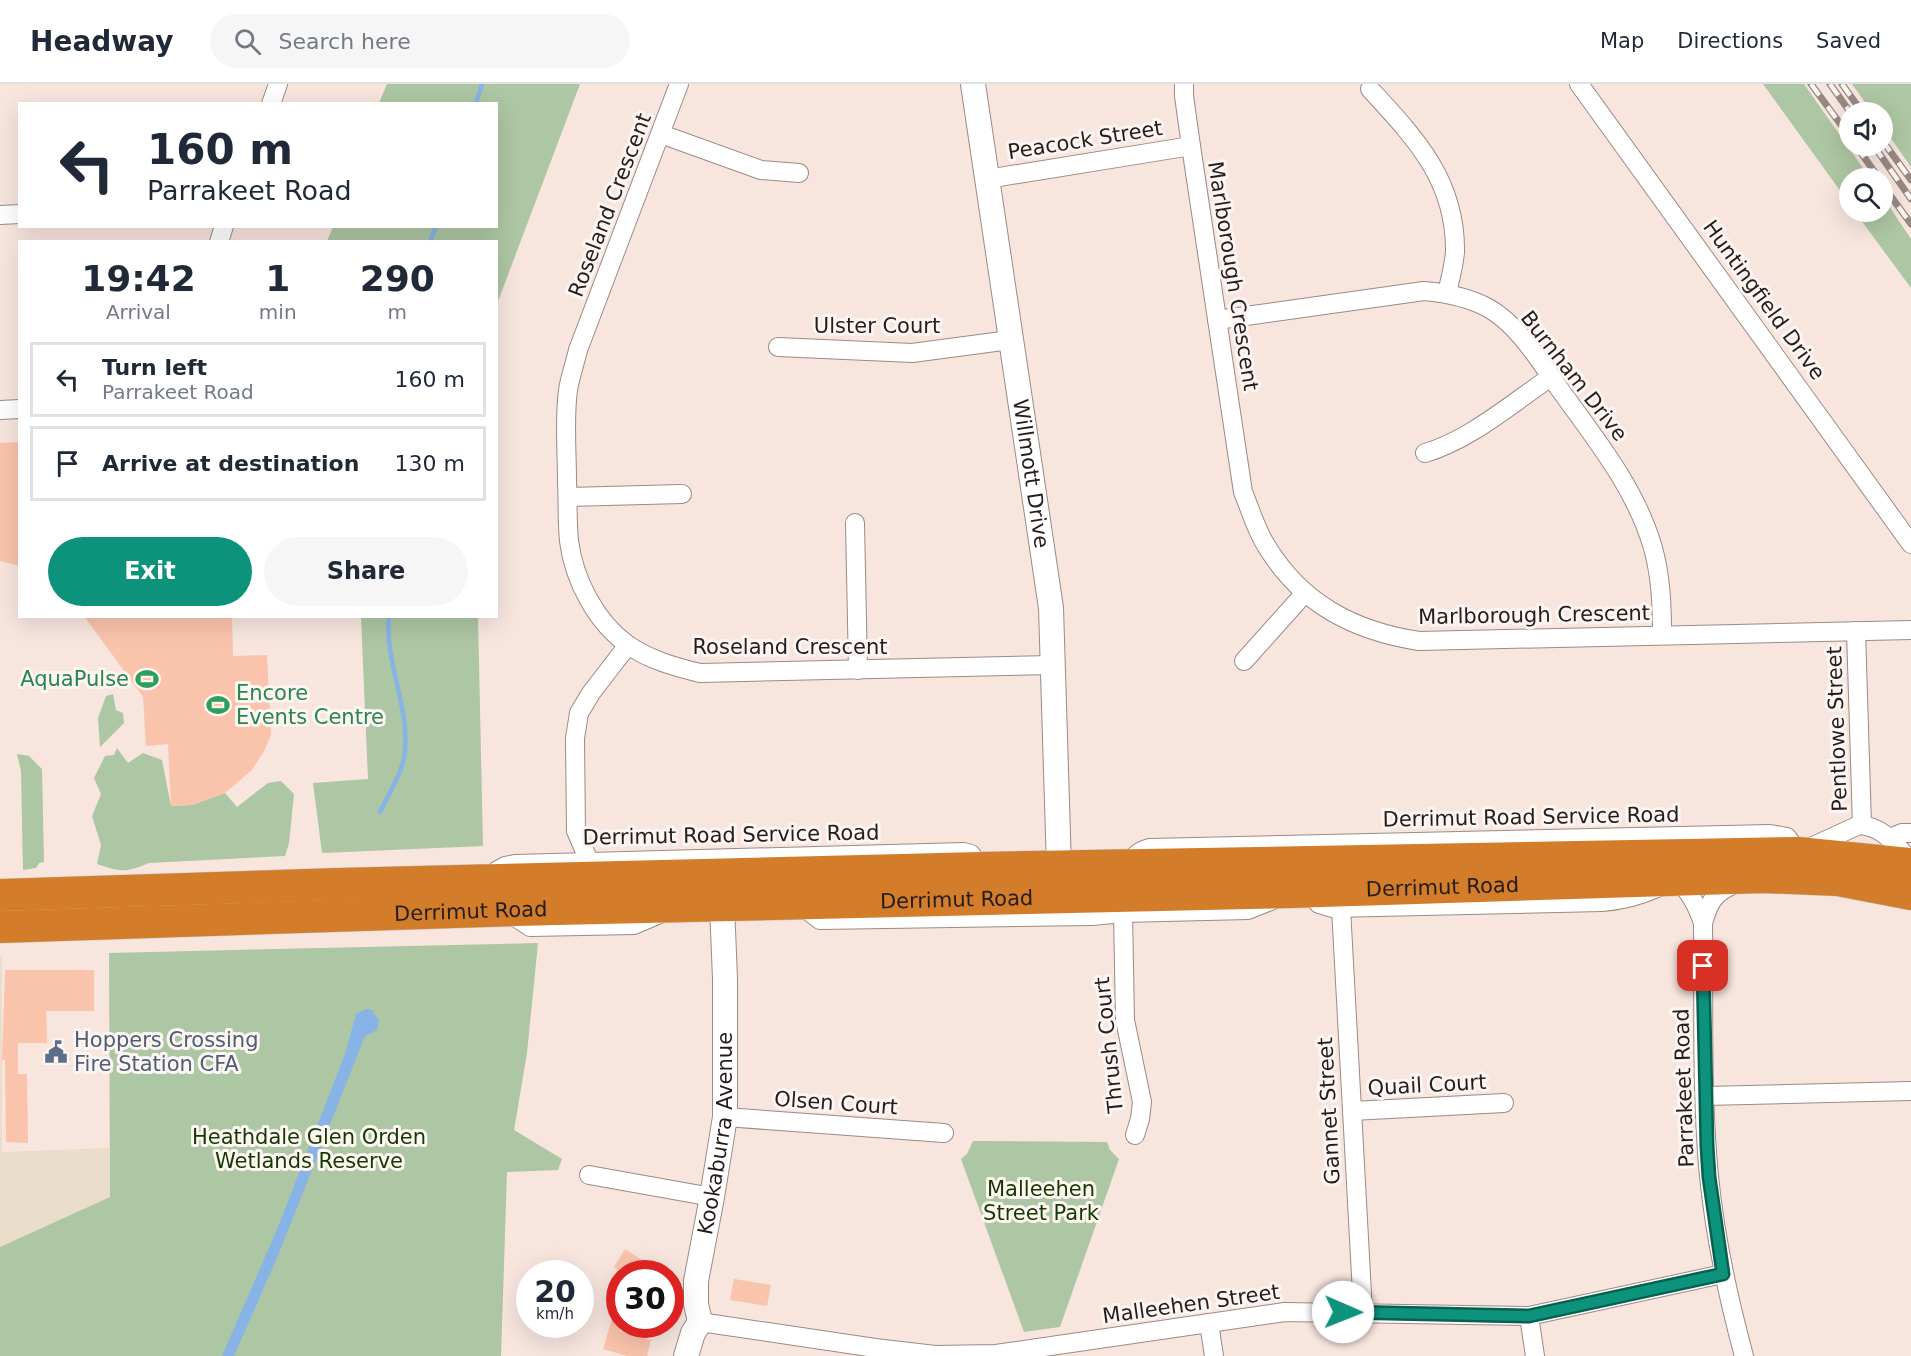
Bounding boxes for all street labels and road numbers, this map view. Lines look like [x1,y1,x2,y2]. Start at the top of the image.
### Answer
street label: Roseland Crescent [564,110,656,300]
street label: Peacock Street [1006,116,1164,164]
street label: Marlborough Crescent [1203,160,1263,392]
street label: Huntingfield Drive [1698,216,1830,384]
street label: Burnham Drive [1516,306,1632,446]
street label: Ulster Court [814,314,940,338]
street label: Willmott Drive [1008,398,1054,550]
street label: Marlborough Crescent [1418,601,1650,629]
street label: Roseland Crescent [692,635,888,659]
street label: Pentlowe Street [1822,646,1852,812]
street label: Derrimut Road Service Road [1382,802,1680,832]
street label: Derrimut Road Service Road [582,820,880,850]
street label: Derrimut Road [1365,873,1519,902]
street label: Derrimut Road [880,886,1033,914]
street label: Derrimut Road [394,897,548,926]
street label: Thrush Court [1090,976,1128,1115]
street label: Parrakeet Road [1669,1008,1699,1168]
street label: Kookaburra Avenue [693,1032,737,1237]
street label: Gannet Street [1313,1037,1345,1185]
street label: Quail Court [1367,1070,1487,1100]
street label: Olsen Court [773,1087,899,1119]
street label: Malleehen Street [1101,1280,1281,1328]

